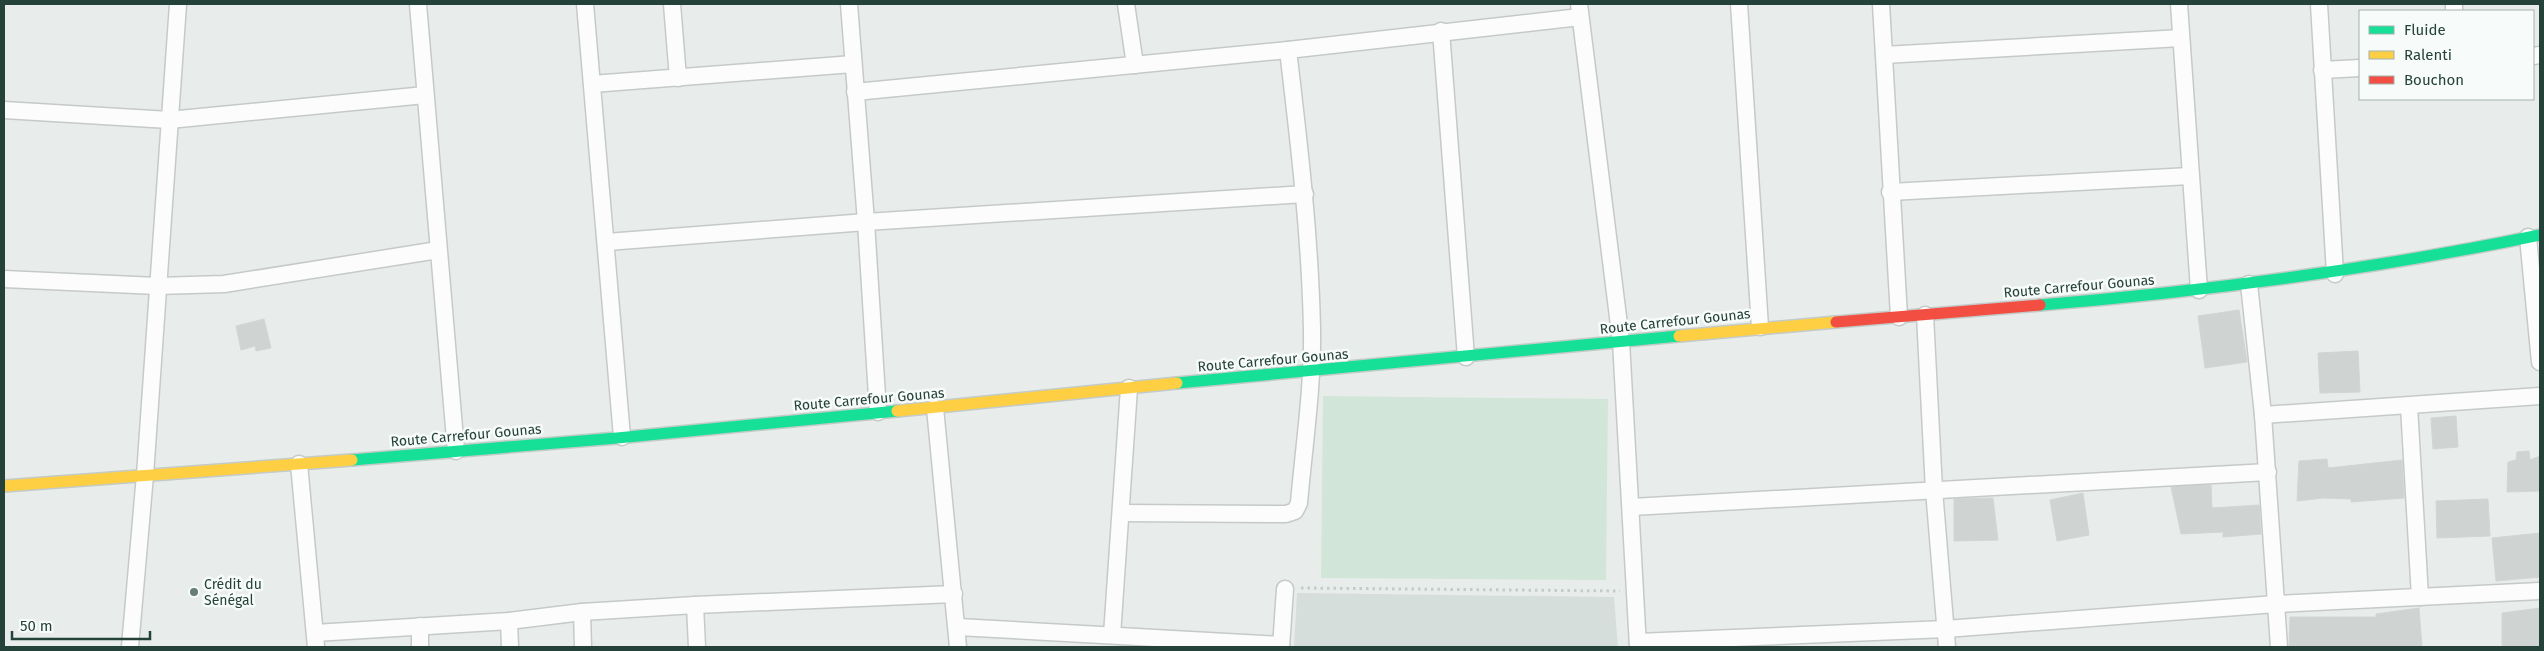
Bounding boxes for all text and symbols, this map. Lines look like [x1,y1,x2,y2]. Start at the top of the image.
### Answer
legend [2359,10,2534,100]
text: Fluide [2404,21,2446,39]
text: Ralenti [2404,46,2452,64]
text: Bouchon [2404,71,2464,89]
street label: Route Carrefour Gounas [2003,271,2156,302]
street label: Route Carrefour Gounas [1599,305,1752,338]
street label: Route Carrefour Gounas [1197,345,1350,376]
street label: Route Carrefour Gounas [793,384,946,415]
street label: Route Carrefour Gounas [390,420,543,451]
place label: Crédit du Sénégal [204,576,262,609]
marker: Crédit du Sénégal [188,586,200,598]
scale bar [12,608,150,640]
text: 50 m [20,617,53,635]

